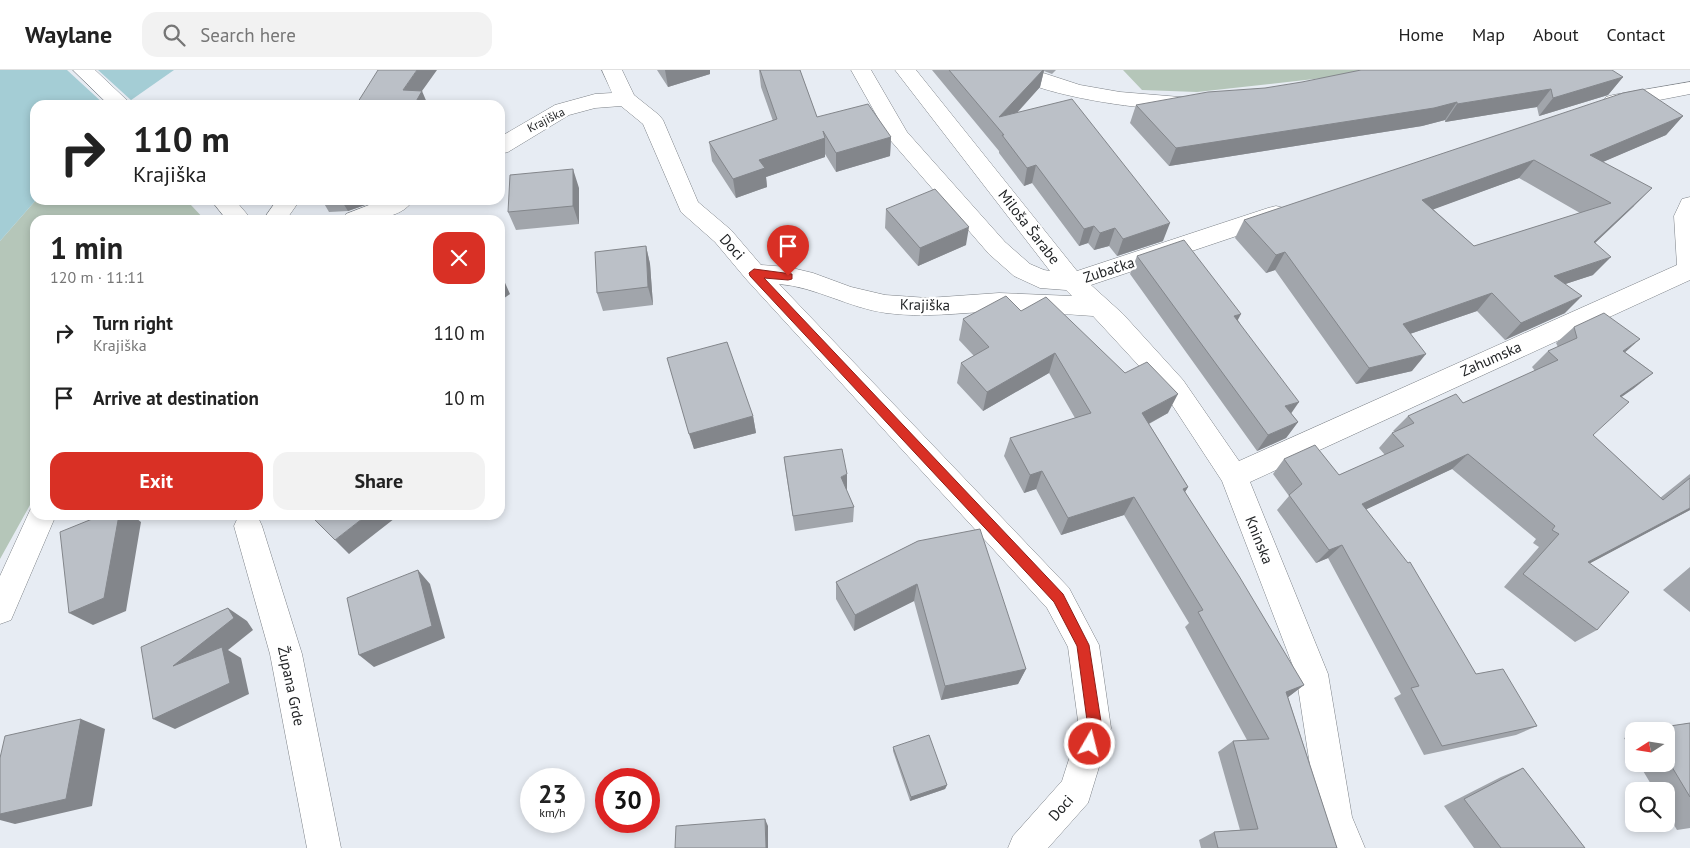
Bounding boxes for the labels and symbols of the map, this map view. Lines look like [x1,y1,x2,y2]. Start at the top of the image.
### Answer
street label: Krajiška [524,104,567,135]
street label: Miloša Šarabe [994,185,1065,268]
pin [767,225,809,276]
street label: Doci [716,230,749,264]
street label: Zubačka [1081,252,1137,287]
street label: Krajiška [900,295,950,314]
street label: Zahumska [1457,337,1524,380]
street label: Kninska [1241,513,1278,567]
street label: Župana Grde [274,644,309,728]
position arrow [1063,717,1115,769]
north arrow [1625,722,1675,772]
speed limit sign: 30 [595,768,660,833]
street label: Doci [1044,791,1077,825]

